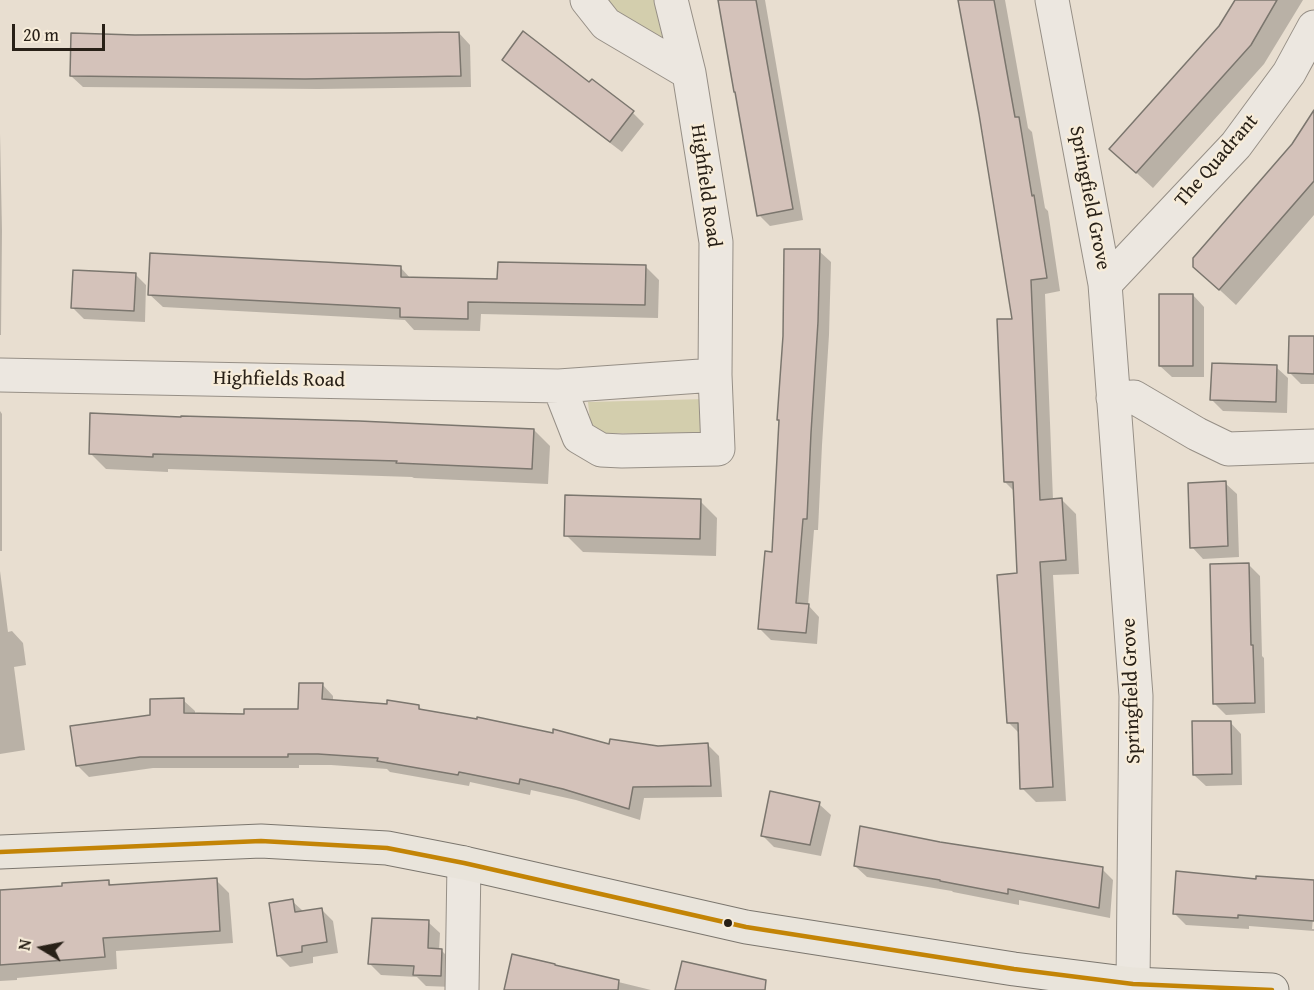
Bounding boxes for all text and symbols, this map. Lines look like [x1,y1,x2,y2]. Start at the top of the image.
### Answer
scale bar [15,12,108,50]
text: 20 m [23,21,59,48]
street label: The Quadrant [1170,110,1264,212]
street label: Highfield Road [684,123,726,249]
street label: Springfield Grove [1063,124,1115,272]
street label: Highfields Road [213,367,345,393]
street label: Springfield Grove [1117,618,1147,764]
unlabelled marker [722,917,734,929]
north arrow [12,918,72,978]
text: N [12,938,37,952]

